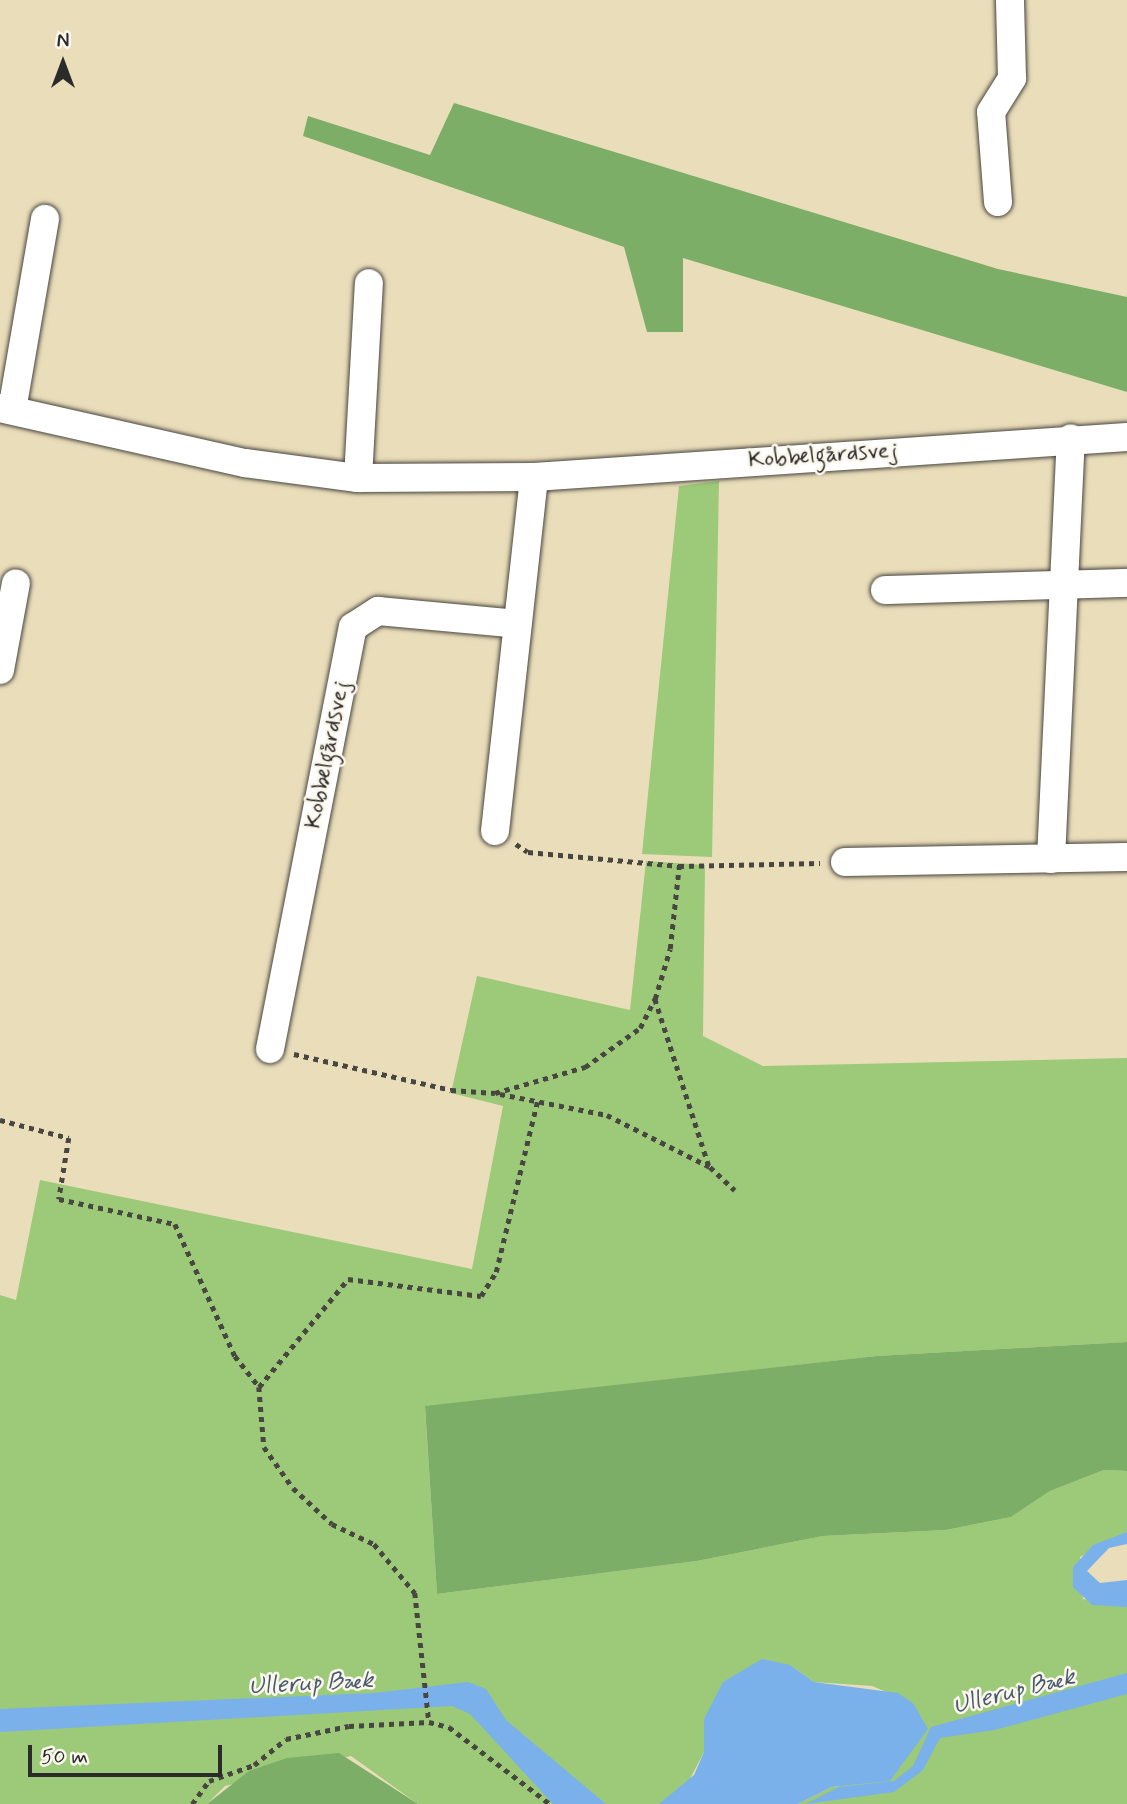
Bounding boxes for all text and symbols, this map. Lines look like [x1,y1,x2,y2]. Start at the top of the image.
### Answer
north arrow [28,28,98,98]
text: N [57,29,69,54]
street label: Kobbelgårdsvej [747,437,899,475]
street label: Kobbelgårdsvej [300,679,356,831]
water label: Ullerup Bæk [950,1663,1078,1721]
water label: Ullerup Bæk [248,1666,374,1702]
scale bar [32,1730,226,1774]
text: 50 m [41,1743,88,1771]

